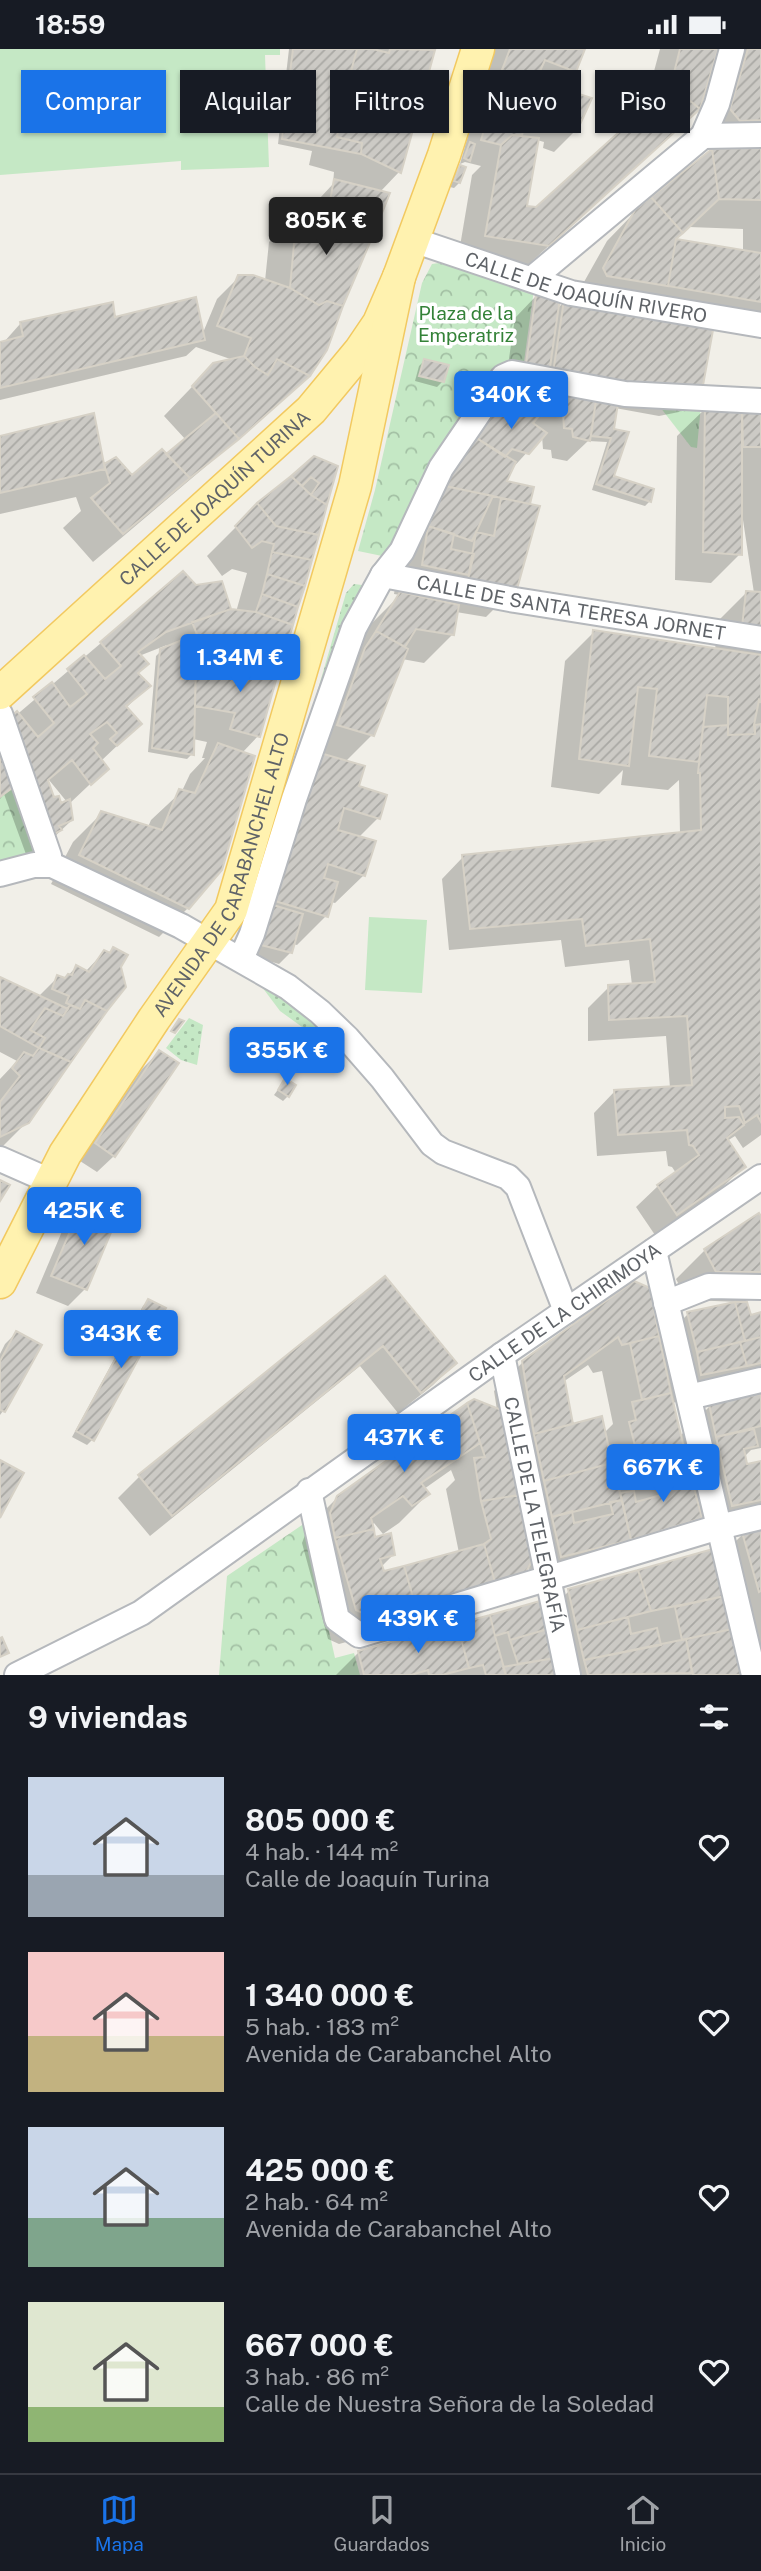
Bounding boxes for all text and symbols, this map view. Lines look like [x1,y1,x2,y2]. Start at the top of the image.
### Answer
text: 18:59 [35,9,105,40]
chip: Comprar [21,70,166,133]
chip: Alquilar [180,70,316,133]
chip: Filtros [330,70,449,133]
chip: Nuevo [463,70,581,133]
chip: Piso [595,70,690,133]
pin: 805K € [269,197,383,257]
text: 805K € [285,206,367,233]
street label: CALLE DE JOAQUÍN RIVERO [462,247,709,327]
park label: Plaza de la Emperatriz [418,302,514,346]
pin: 340K € [454,371,568,431]
text: 340K € [470,380,552,407]
street label: CALLE DE JOAQUÍN TURINA [115,406,314,590]
street label: CALLE DE SANTA TERESA JORNET [415,571,727,644]
pin: 1.34M € [175,635,305,694]
text: 1.34M € [196,643,284,670]
street label: AVENIDA DE CARABANCHEL ALTO [148,730,293,1021]
pin: 355K € [230,1027,344,1087]
text: 355K € [245,1036,329,1063]
pin: 425K € [27,1187,141,1247]
text: 425K € [43,1196,125,1223]
street label: CALLE DE LA CHIRIMOYA [464,1238,665,1387]
pin: 343K € [64,1311,178,1370]
text: 343K € [80,1319,162,1346]
street label: CALLE DE LA TELEGRAFÍA [500,1395,570,1634]
pin: 437K € [347,1415,461,1474]
text: 437K € [363,1423,445,1450]
pin: 667K € [606,1445,720,1504]
text: 667K € [623,1453,704,1480]
pin: 439K € [361,1595,475,1655]
text: 439K € [377,1604,459,1631]
icon: filters [695,1698,733,1736]
text: 9 viviendas [28,1699,188,1735]
text: 805 000 € [245,1802,396,1838]
icon: home [84,1805,168,1889]
icon: heart [695,1828,733,1866]
text: 4 hab. · 144 m² [245,1838,398,1865]
text: Calle de Joaquín Turina [245,1865,490,1892]
text: 1 340 000 € [245,1977,414,2013]
icon: home [84,1980,168,2064]
icon: heart [695,2003,733,2041]
text: 5 hab. · 183 m² [245,2013,399,2040]
text: Avenida de Carabanchel Alto [245,2040,552,2067]
text: 425 000 € [245,2152,395,2188]
icon: home [84,2155,168,2239]
icon: heart [695,2178,733,2216]
text: 2 hab. · 64 m² [245,2188,388,2215]
text: Avenida de Carabanchel Alto [245,2215,552,2242]
text: 667 000 € [245,2327,394,2363]
icon: home [84,2330,168,2414]
icon: heart [695,2353,733,2391]
text: 3 hab. · 86 m² [245,2363,389,2390]
text: Calle de Nuestra Señora de la Soledad [245,2390,654,2417]
tab: Mapa [95,2491,144,2555]
tab: Guardados [334,2491,430,2555]
tab: Inicio [619,2491,666,2555]

